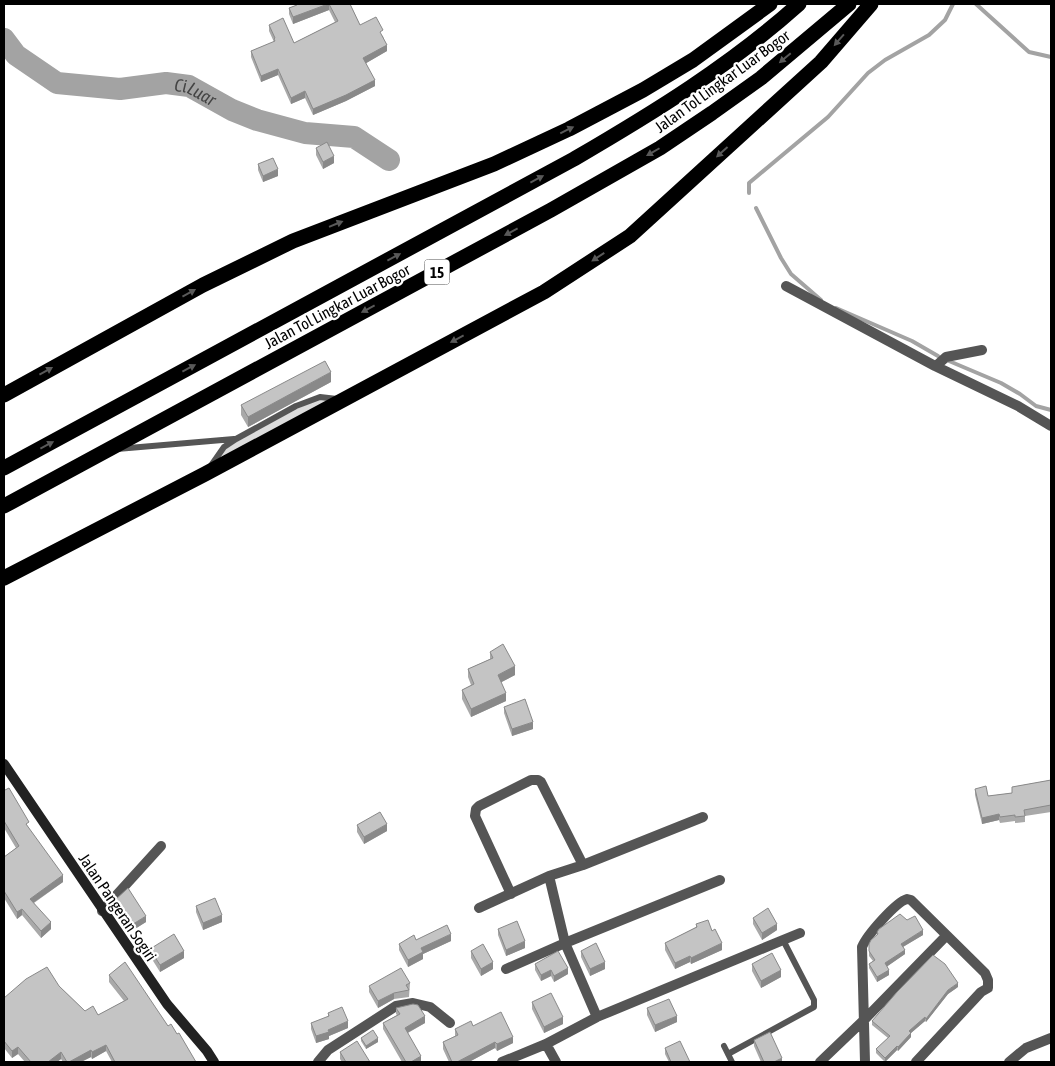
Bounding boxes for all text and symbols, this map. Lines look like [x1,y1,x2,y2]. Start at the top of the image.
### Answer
street label: Jalan Tol Lingkar Luar Bogor [651,26,794,137]
one-way arrow [833,34,845,46]
one-way arrow [779,52,791,63]
water label: Ci Luar [173,74,220,110]
one-way arrow [560,126,574,134]
one-way arrow [716,146,728,158]
one-way arrow [645,148,660,156]
one-way arrow [529,175,544,183]
one-way arrow [329,220,344,228]
one-way arrow [504,228,518,236]
one-way arrow [591,252,605,262]
one-way arrow [386,253,401,261]
street label: Jalan Tol Lingkar Luar Bogor [261,260,414,353]
road number: 15 [424,260,450,284]
one-way arrow [182,289,196,297]
one-way arrow [361,305,375,313]
one-way arrow [451,334,464,343]
one-way arrow [182,364,197,372]
one-way arrow [39,367,54,375]
one-way arrow [39,441,54,449]
street label: Jalan Pangeran Sogiri [75,850,161,965]

